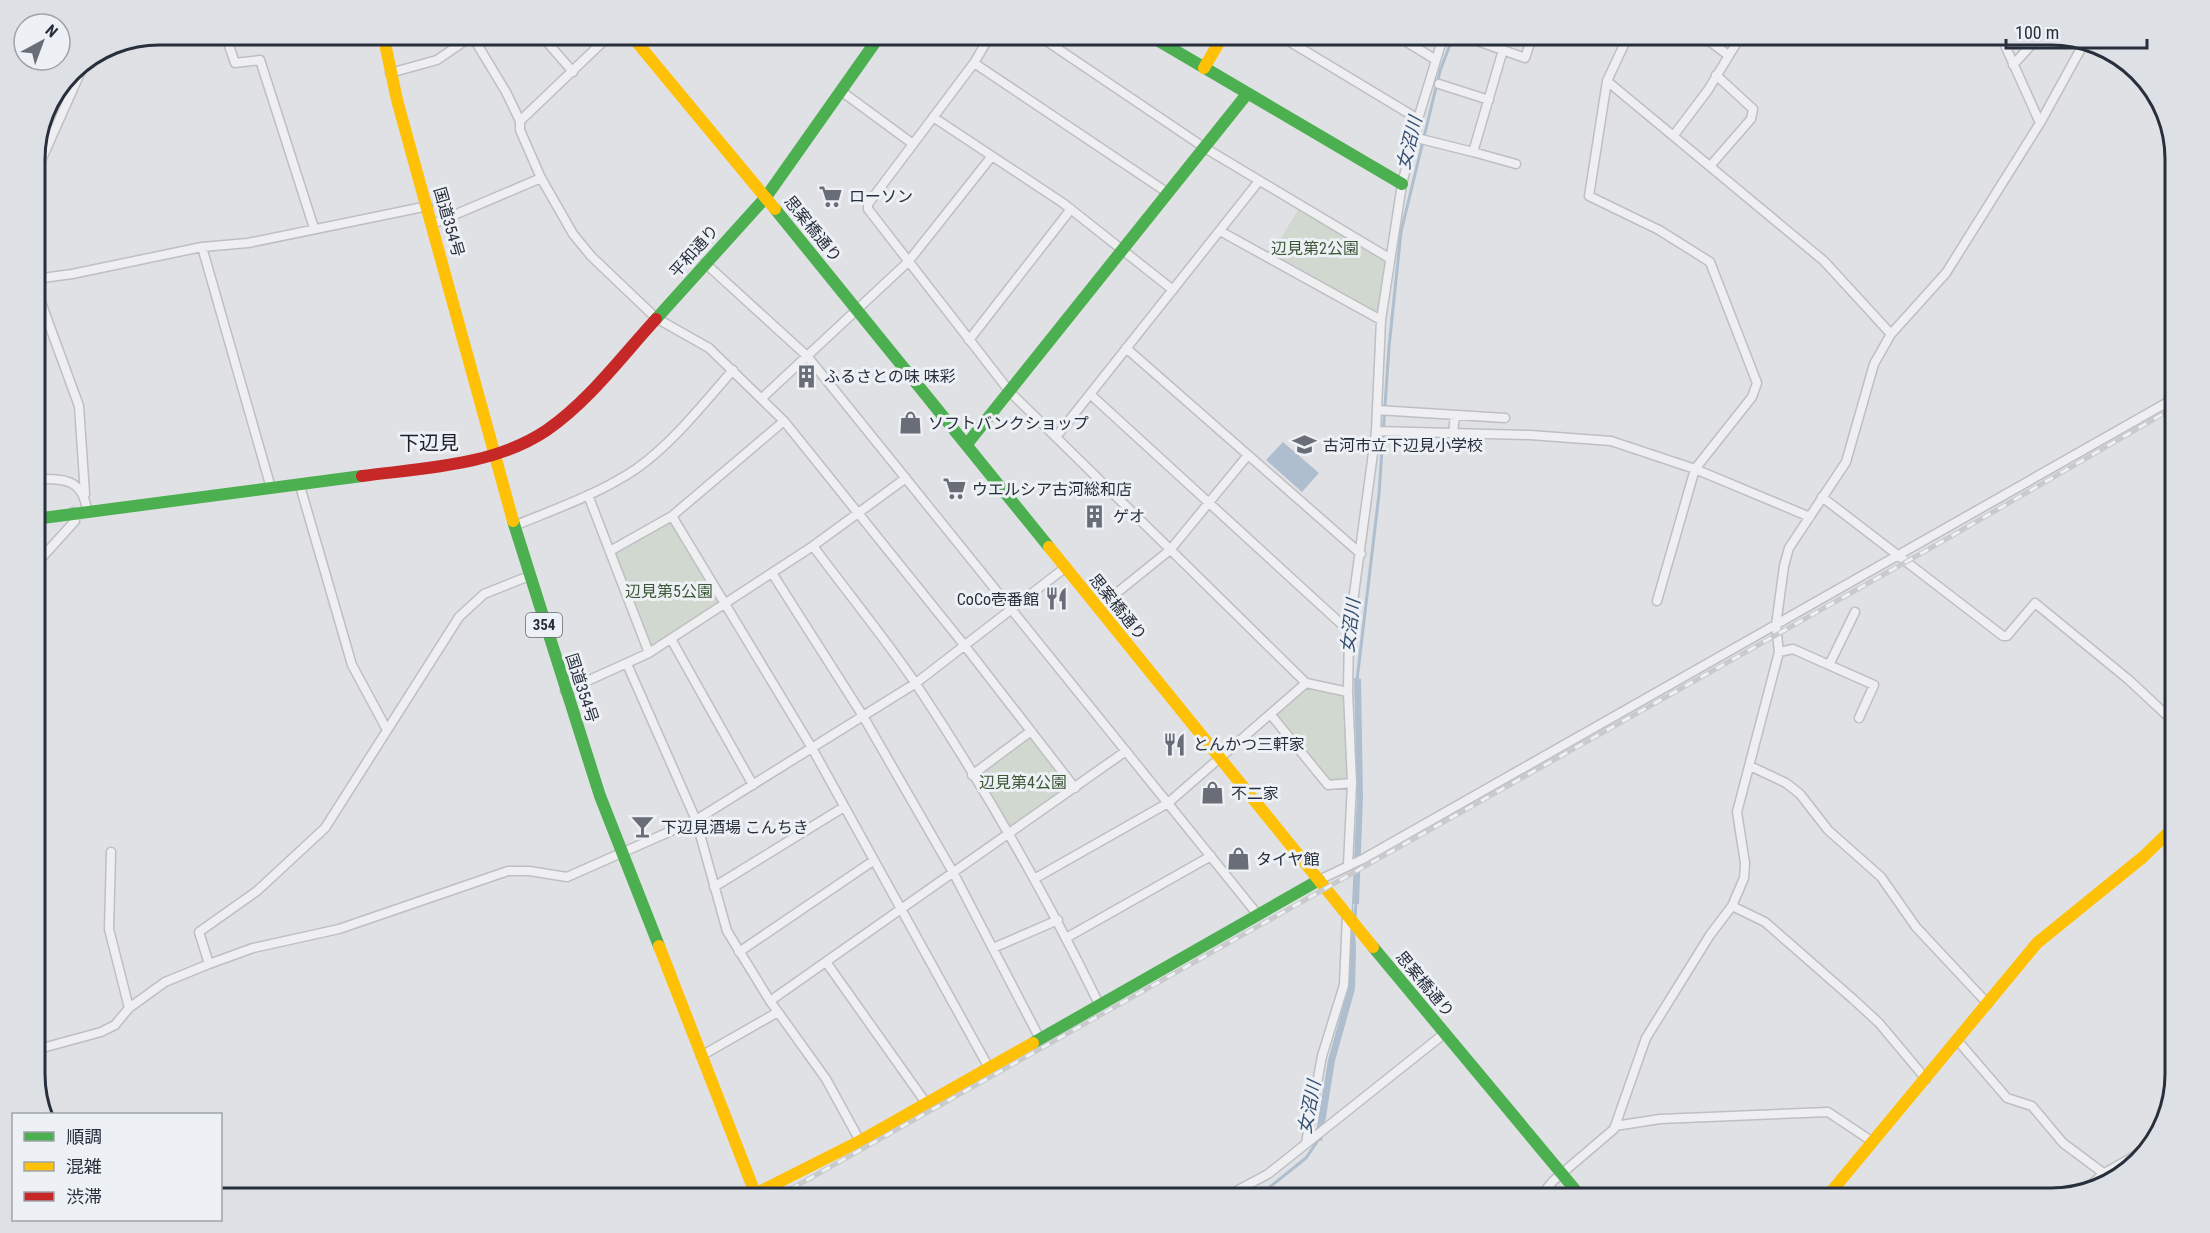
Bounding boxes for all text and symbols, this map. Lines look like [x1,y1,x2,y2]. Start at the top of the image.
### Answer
north arrow [12,12,72,72]
scale bar [2006,12,2147,50]
text: N [42,21,61,41]
text: 100 m [2015,22,2059,43]
water label: 女沼川 [1392,112,1426,172]
supermarket icon: ローソン [818,183,844,209]
street label: 国道354号 [430,185,468,259]
place label: ローソン [849,187,913,206]
street label: 思案橋通り [780,192,846,266]
street label: 平和通り [666,221,722,281]
park label: 辺見第2公園 [1271,239,1359,258]
building icon: ふるさとの味 味彩 [793,363,819,389]
place label: ふるさとの味 味彩 [824,367,956,386]
shop icon: ソフトバンクショップ [897,410,923,436]
place label: ソフトバンクショップ [928,414,1089,433]
district label: 下辺見 [399,431,459,455]
school or university icon: 古河市立下辺見小学校 [1292,432,1318,458]
place label: 古河市立下辺見小学校 [1323,436,1483,455]
supermarket icon: ウエルシア古河総和店 [941,476,967,502]
place label: ウエルシア古河総和店 [972,480,1132,499]
building icon: ゲオ [1082,503,1108,529]
place label: ゲオ [1113,507,1145,526]
street label: 思案橋通り [1085,570,1151,644]
park label: 辺見第5公園 [625,582,713,601]
restaurant icon: CoCo壱番館 [1044,586,1070,612]
place label: CoCo壱番館 [957,590,1039,609]
water label: 女沼川 [1336,596,1364,654]
road number: 354 [526,613,562,637]
street label: 国道354号 [562,651,602,725]
restaurant icon: とんかつ三軒家 [1162,731,1188,757]
place label: とんかつ三軒家 [1193,735,1305,754]
park label: 辺見第4公園 [979,773,1067,792]
shop icon: 不二家 [1200,780,1226,806]
place label: 不二家 [1231,784,1279,803]
bar icon: 下辺見酒場 こんちき [630,814,656,840]
place label: 下辺見酒場 こんちき [661,818,809,837]
shop icon: タイヤ館 [1225,846,1251,872]
place label: タイヤ館 [1256,850,1320,869]
street label: 思案橋通り [1392,947,1458,1021]
water label: 女沼川 [1294,1077,1325,1136]
legend [12,1113,222,1221]
text: 順調 [66,1126,102,1147]
text: 混雑 [66,1156,102,1177]
text: 渋滞 [66,1186,102,1207]

